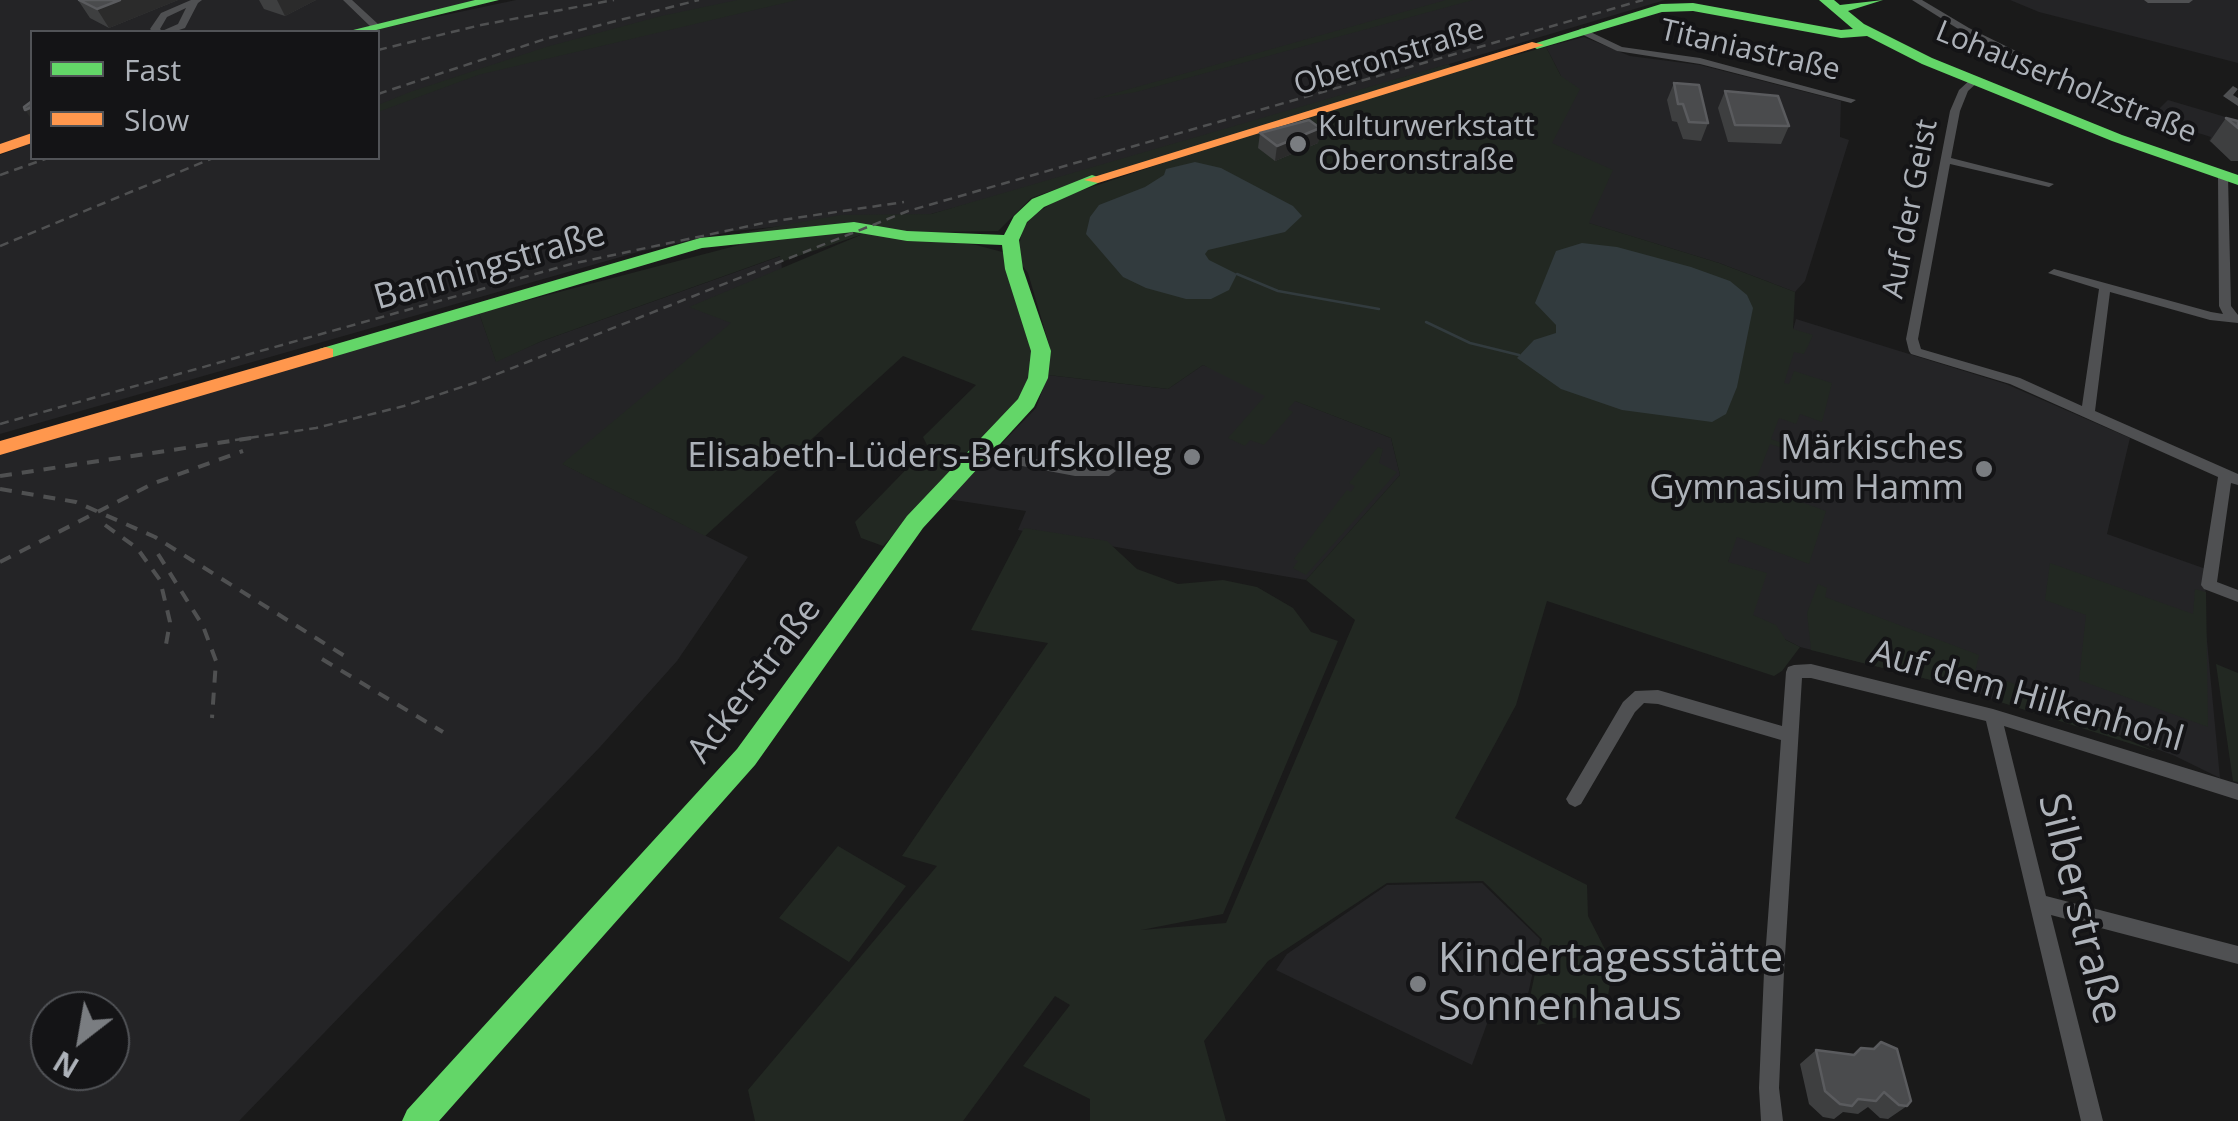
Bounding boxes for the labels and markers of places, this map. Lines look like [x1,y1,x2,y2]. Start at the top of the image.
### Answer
place label: Kulturwerkstatt Oberonstraße [1318,109,1535,180]
marker: Kulturwerkstatt Oberonstraße [1287,133,1309,155]
place label: Märkisches Gymnasium Hamm [1649,428,1964,510]
place label: Elisabeth-Lüders-Berufskolleg [687,436,1172,478]
marker: Elisabeth-Lüders-Berufskolleg [1181,446,1203,468]
marker: Märkisches Gymnasium Hamm [1973,458,1995,480]
place label: Kindertagesstätte Sonnenhaus [1438,935,1783,1034]
marker: Kindertagesstätte Sonnenhaus [1407,973,1429,995]

